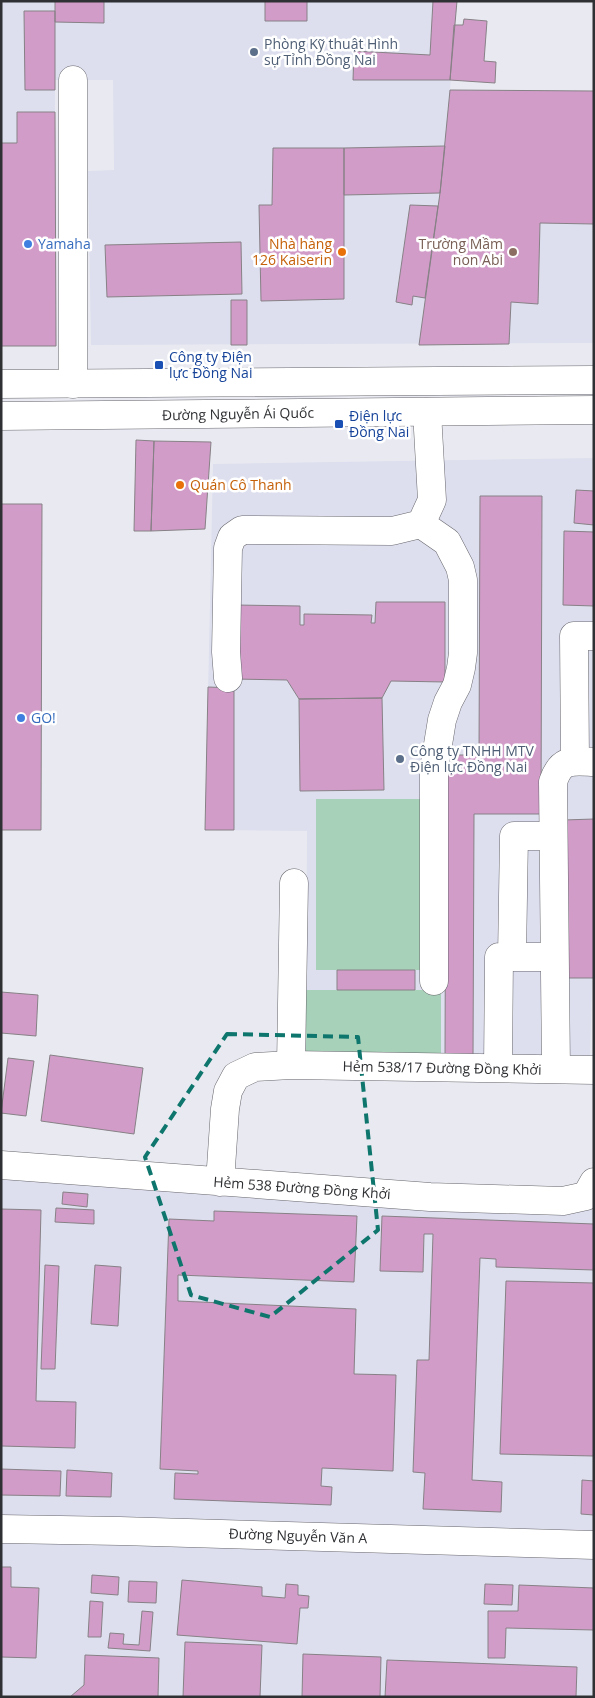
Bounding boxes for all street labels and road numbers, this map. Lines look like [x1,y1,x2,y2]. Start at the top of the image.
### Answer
street label: Đường Nguyễn Ái Quốc [162,403,315,424]
street label: Hẻm 538/17 Đường Đồng Khởi [342,1056,542,1079]
street label: Hẻm 538 Đường Đồng Khởi [213,1172,391,1203]
street label: Đường Nguyễn Văn A [228,1524,368,1547]

